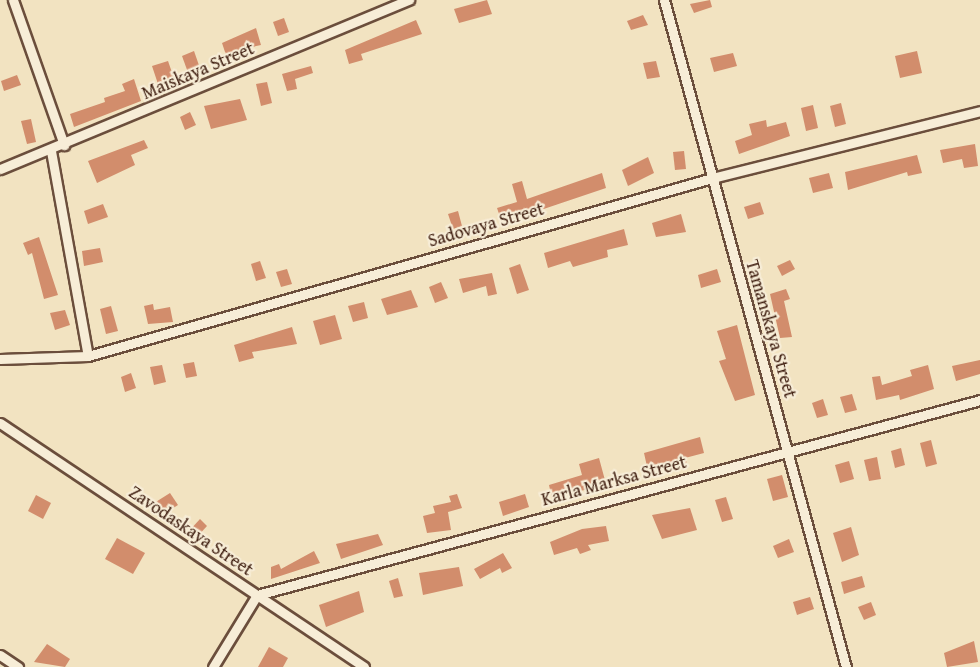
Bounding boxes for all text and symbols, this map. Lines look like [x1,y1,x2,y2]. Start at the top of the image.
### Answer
street label: Maiskaya Street [139,38,257,104]
street label: Sadovaya Street [426,198,546,252]
street label: Tamanskaya Street [741,257,801,401]
street label: Karla Marksa Street [539,451,689,511]
street label: Zavodaskaya Street [125,481,257,581]

